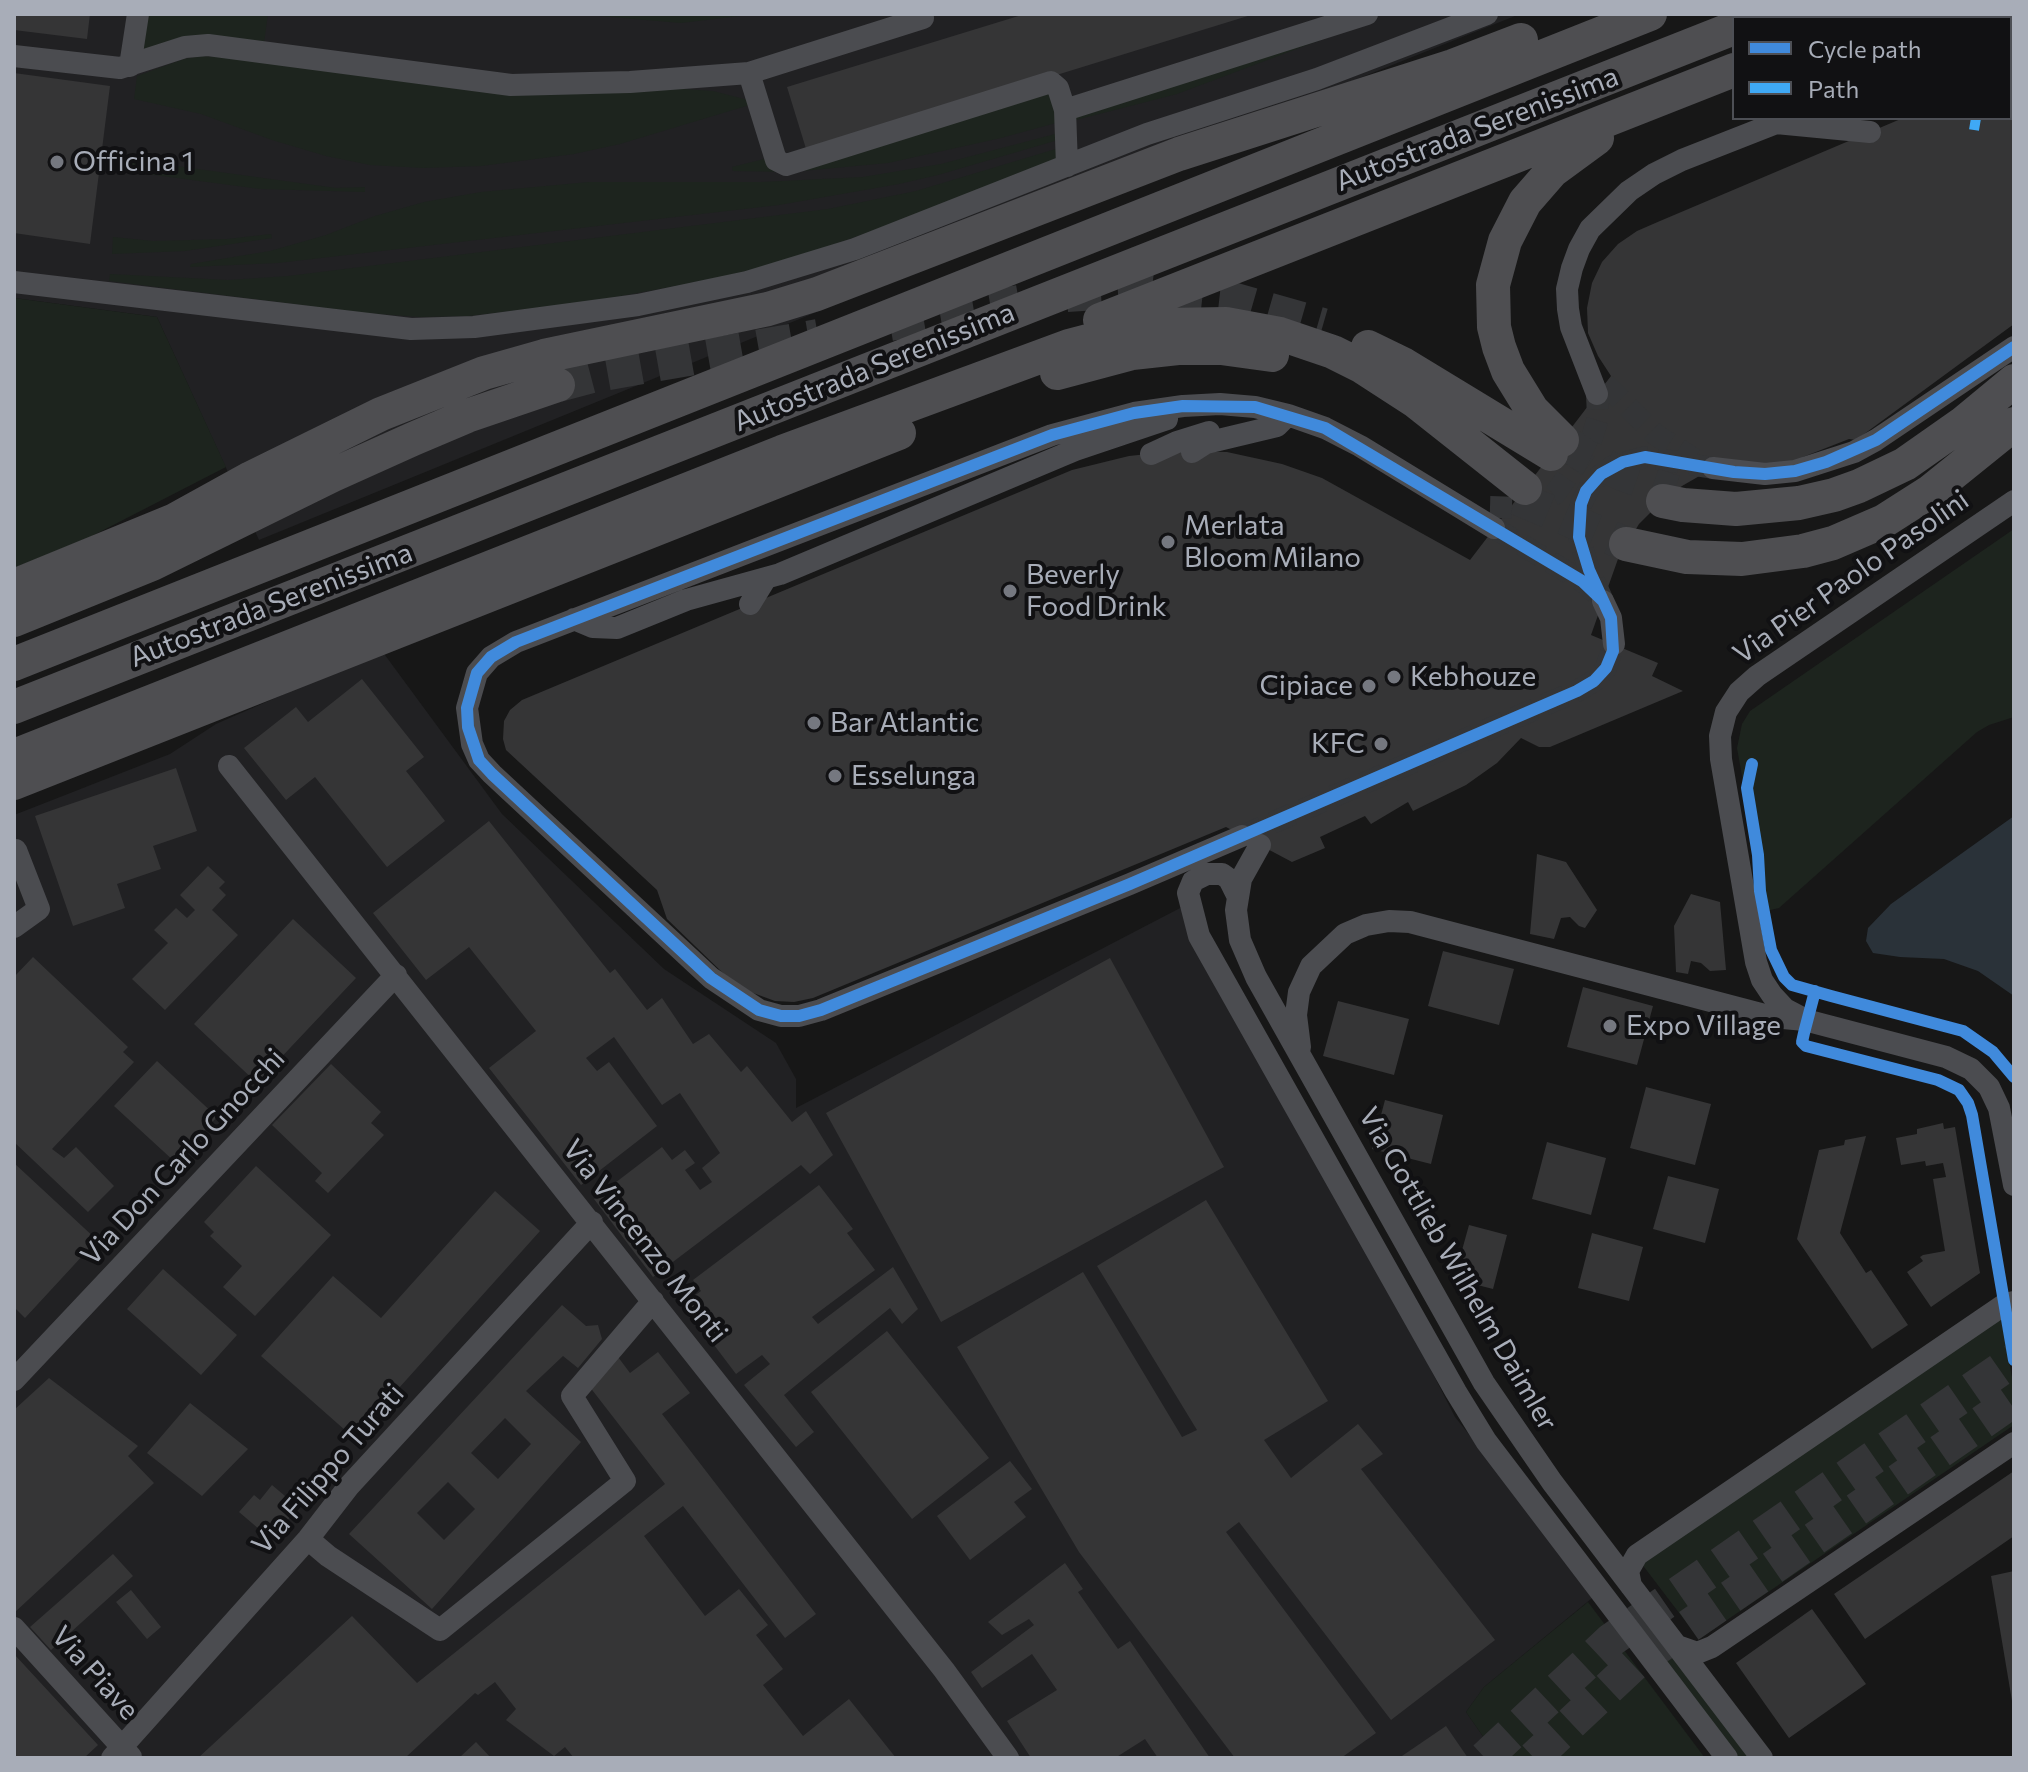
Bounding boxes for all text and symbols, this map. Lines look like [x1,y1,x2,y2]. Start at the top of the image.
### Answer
legend [1732,16,2012,120]
text: Cycle path [1808,34,1922,63]
street label: Autostrada Serenissima [1331,60,1623,198]
text: Path [1808,74,1859,103]
place label: Officina 1 [73,145,194,179]
marker: Officina 1 [48,153,66,171]
street label: Autostrada Serenissima [729,295,1019,439]
street label: Via Pier Paolo Pasolini [1727,483,1975,671]
place label: Merlata Bloom Milano [1184,509,1361,575]
marker: Merlata Bloom Milano [1159,533,1177,551]
street label: Autostrada Serenissima [125,536,417,674]
place label: Beverly Food Drink [1026,558,1167,624]
marker: Beverly Food Drink [1001,582,1019,600]
place label: Kebhouze [1410,660,1536,694]
marker: Kebhouze [1385,668,1403,686]
place label: Cipiace [1260,669,1353,703]
marker: Cipiace [1360,677,1378,695]
place label: Bar Atlantic [830,706,979,740]
marker: Bar Atlantic [805,714,823,732]
place label: KFC [1311,727,1365,761]
marker: KFC [1372,735,1390,753]
place label: Esselunga [851,759,976,793]
marker: Esselunga [826,767,844,785]
place label: Expo Village [1626,1009,1781,1043]
marker: Expo Village [1601,1017,1619,1035]
street label: Via Don Carlo Gnocchi [74,1042,292,1272]
street label: Via Gottlieb Wilhelm Daimler [1351,1101,1565,1437]
street label: Via Vincenzo Monti [556,1133,734,1349]
street label: Via Filippo Turati [245,1377,411,1561]
street label: Via Piave [44,1619,146,1727]

